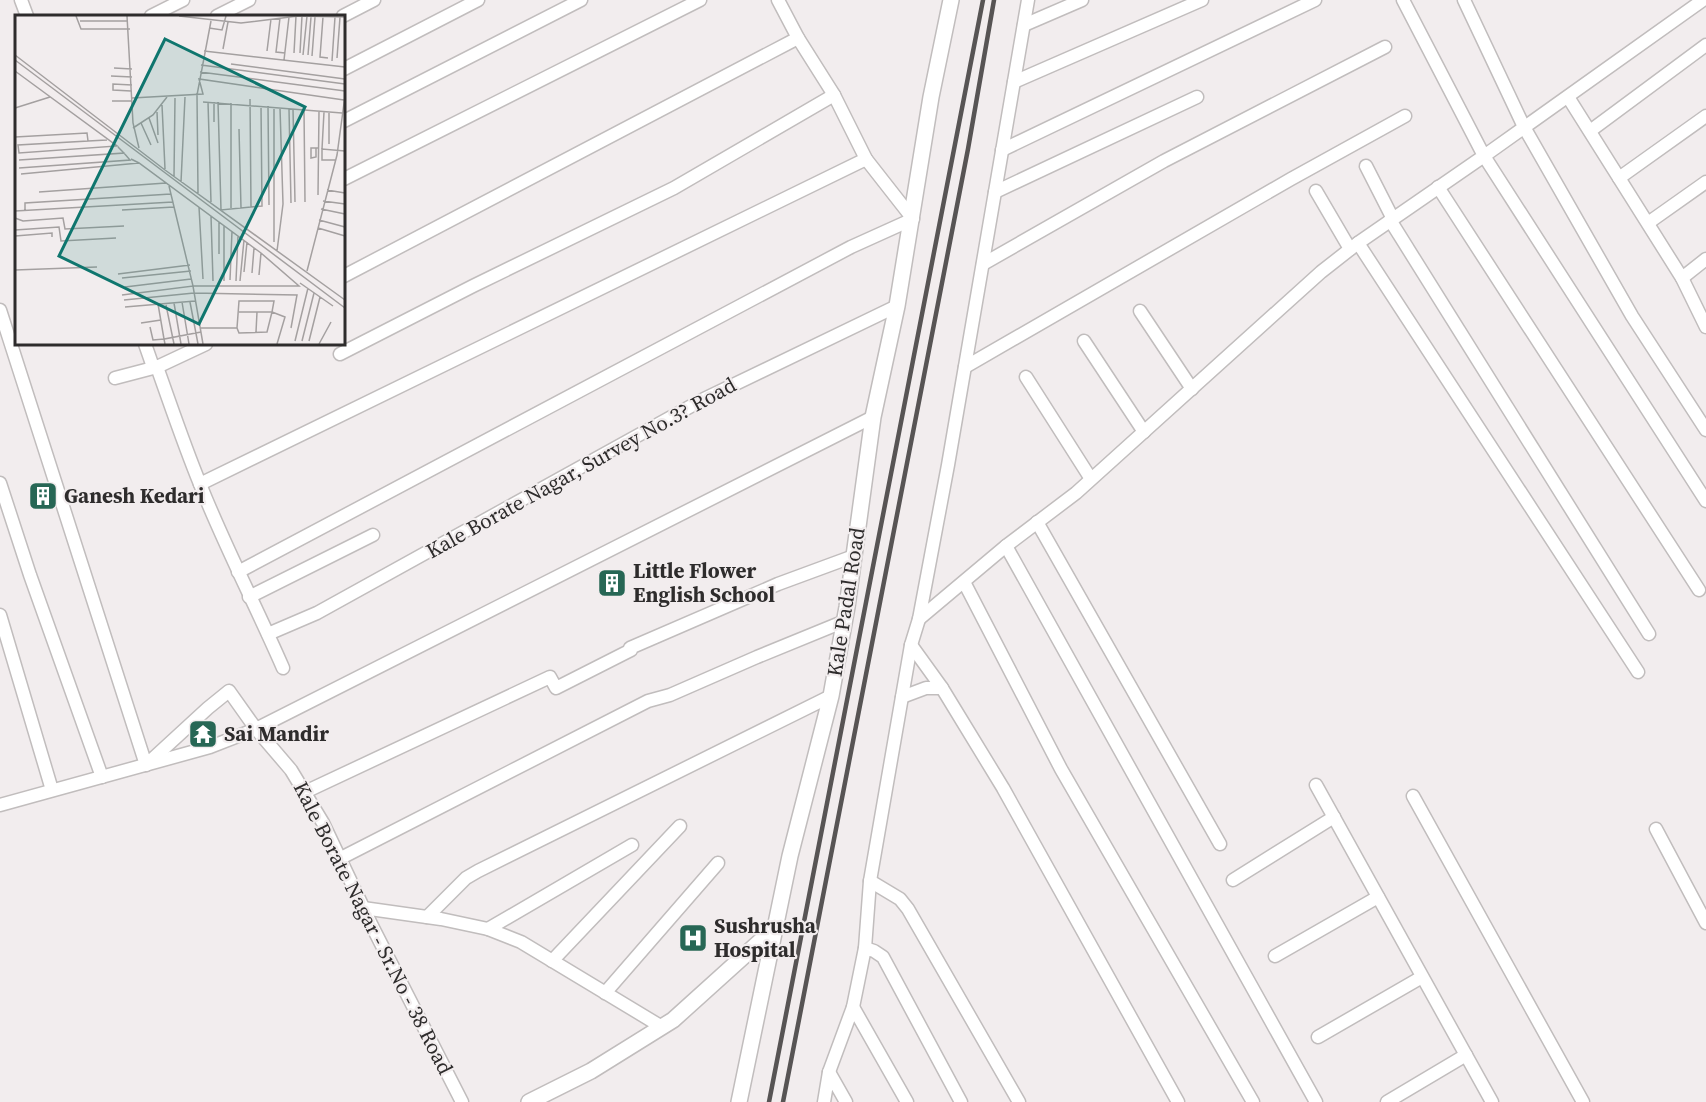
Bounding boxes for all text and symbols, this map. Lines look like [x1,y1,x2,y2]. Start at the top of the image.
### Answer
inset map [15,15,345,345]
street label: Kale Borate Nagar, Survey No.3? Road [421,370,741,565]
building icon: Ganesh Kedari [27,480,59,512]
place label: Ganesh Kedari [64,481,205,510]
street label: Kale Padal Road [819,525,872,679]
place label: Little Flower English School [633,556,775,609]
building icon: Little Flower English School [596,567,628,599]
temple icon: Sai Mandir [187,718,219,750]
place label: Sai Mandir [224,719,329,748]
street label: Kale Borate Nagar - Sr.No - 38 Road [287,776,460,1079]
place label: Sushrusha Hospital [714,911,817,964]
hospital icon: Sushrusha Hospital [677,922,709,954]

